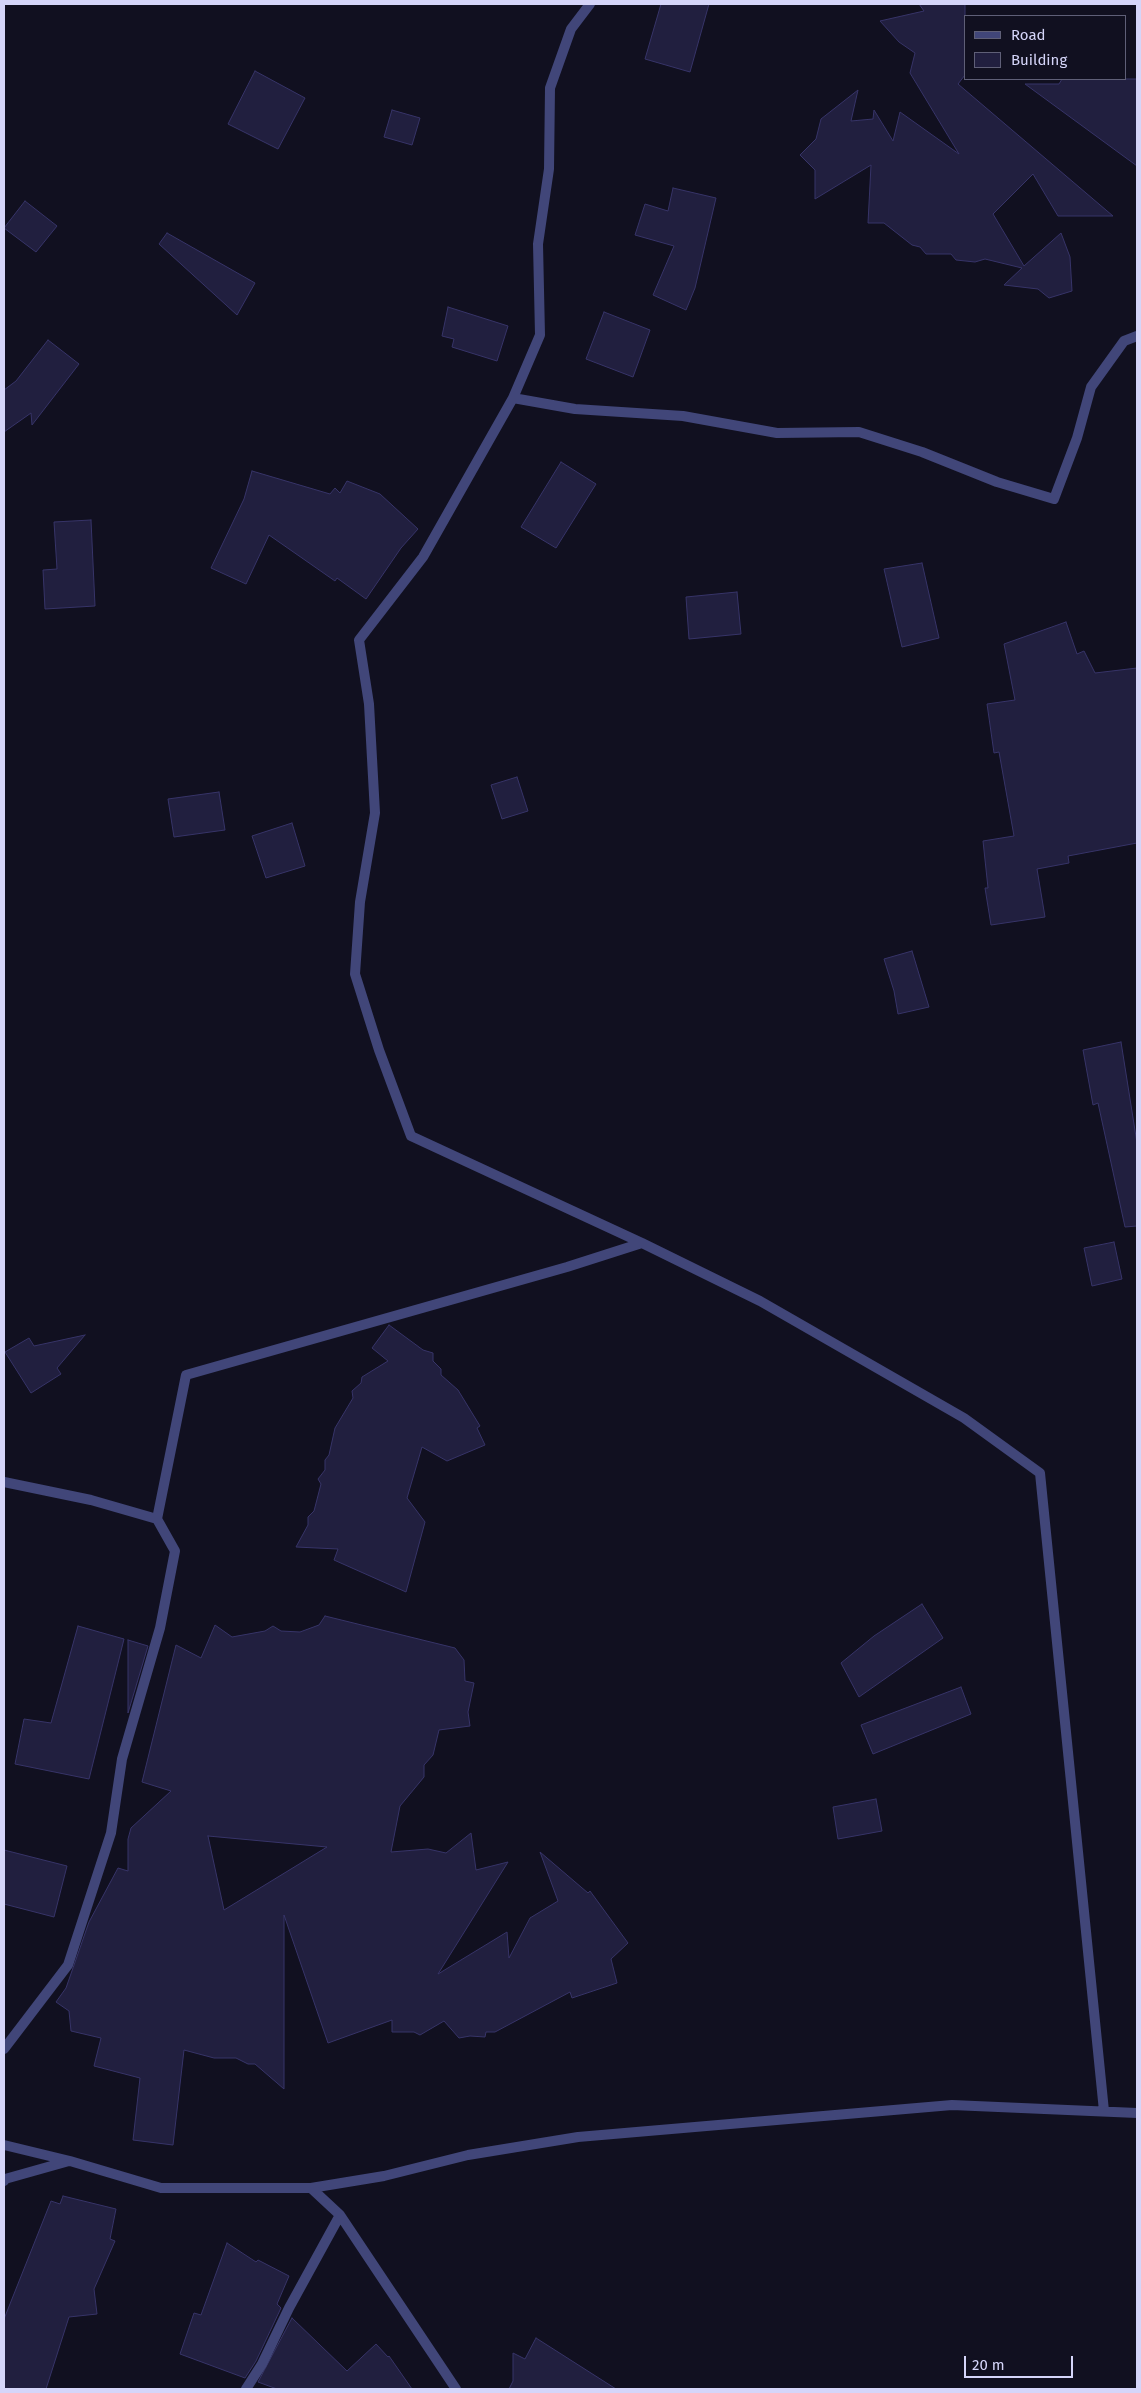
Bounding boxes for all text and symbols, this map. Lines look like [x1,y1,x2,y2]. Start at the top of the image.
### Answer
legend [964,15,1126,80]
text: Road [1011,26,1046,44]
text: Building [1011,51,1067,69]
scale bar [966,2346,1075,2378]
text: 20 m [972,2356,1005,2374]

